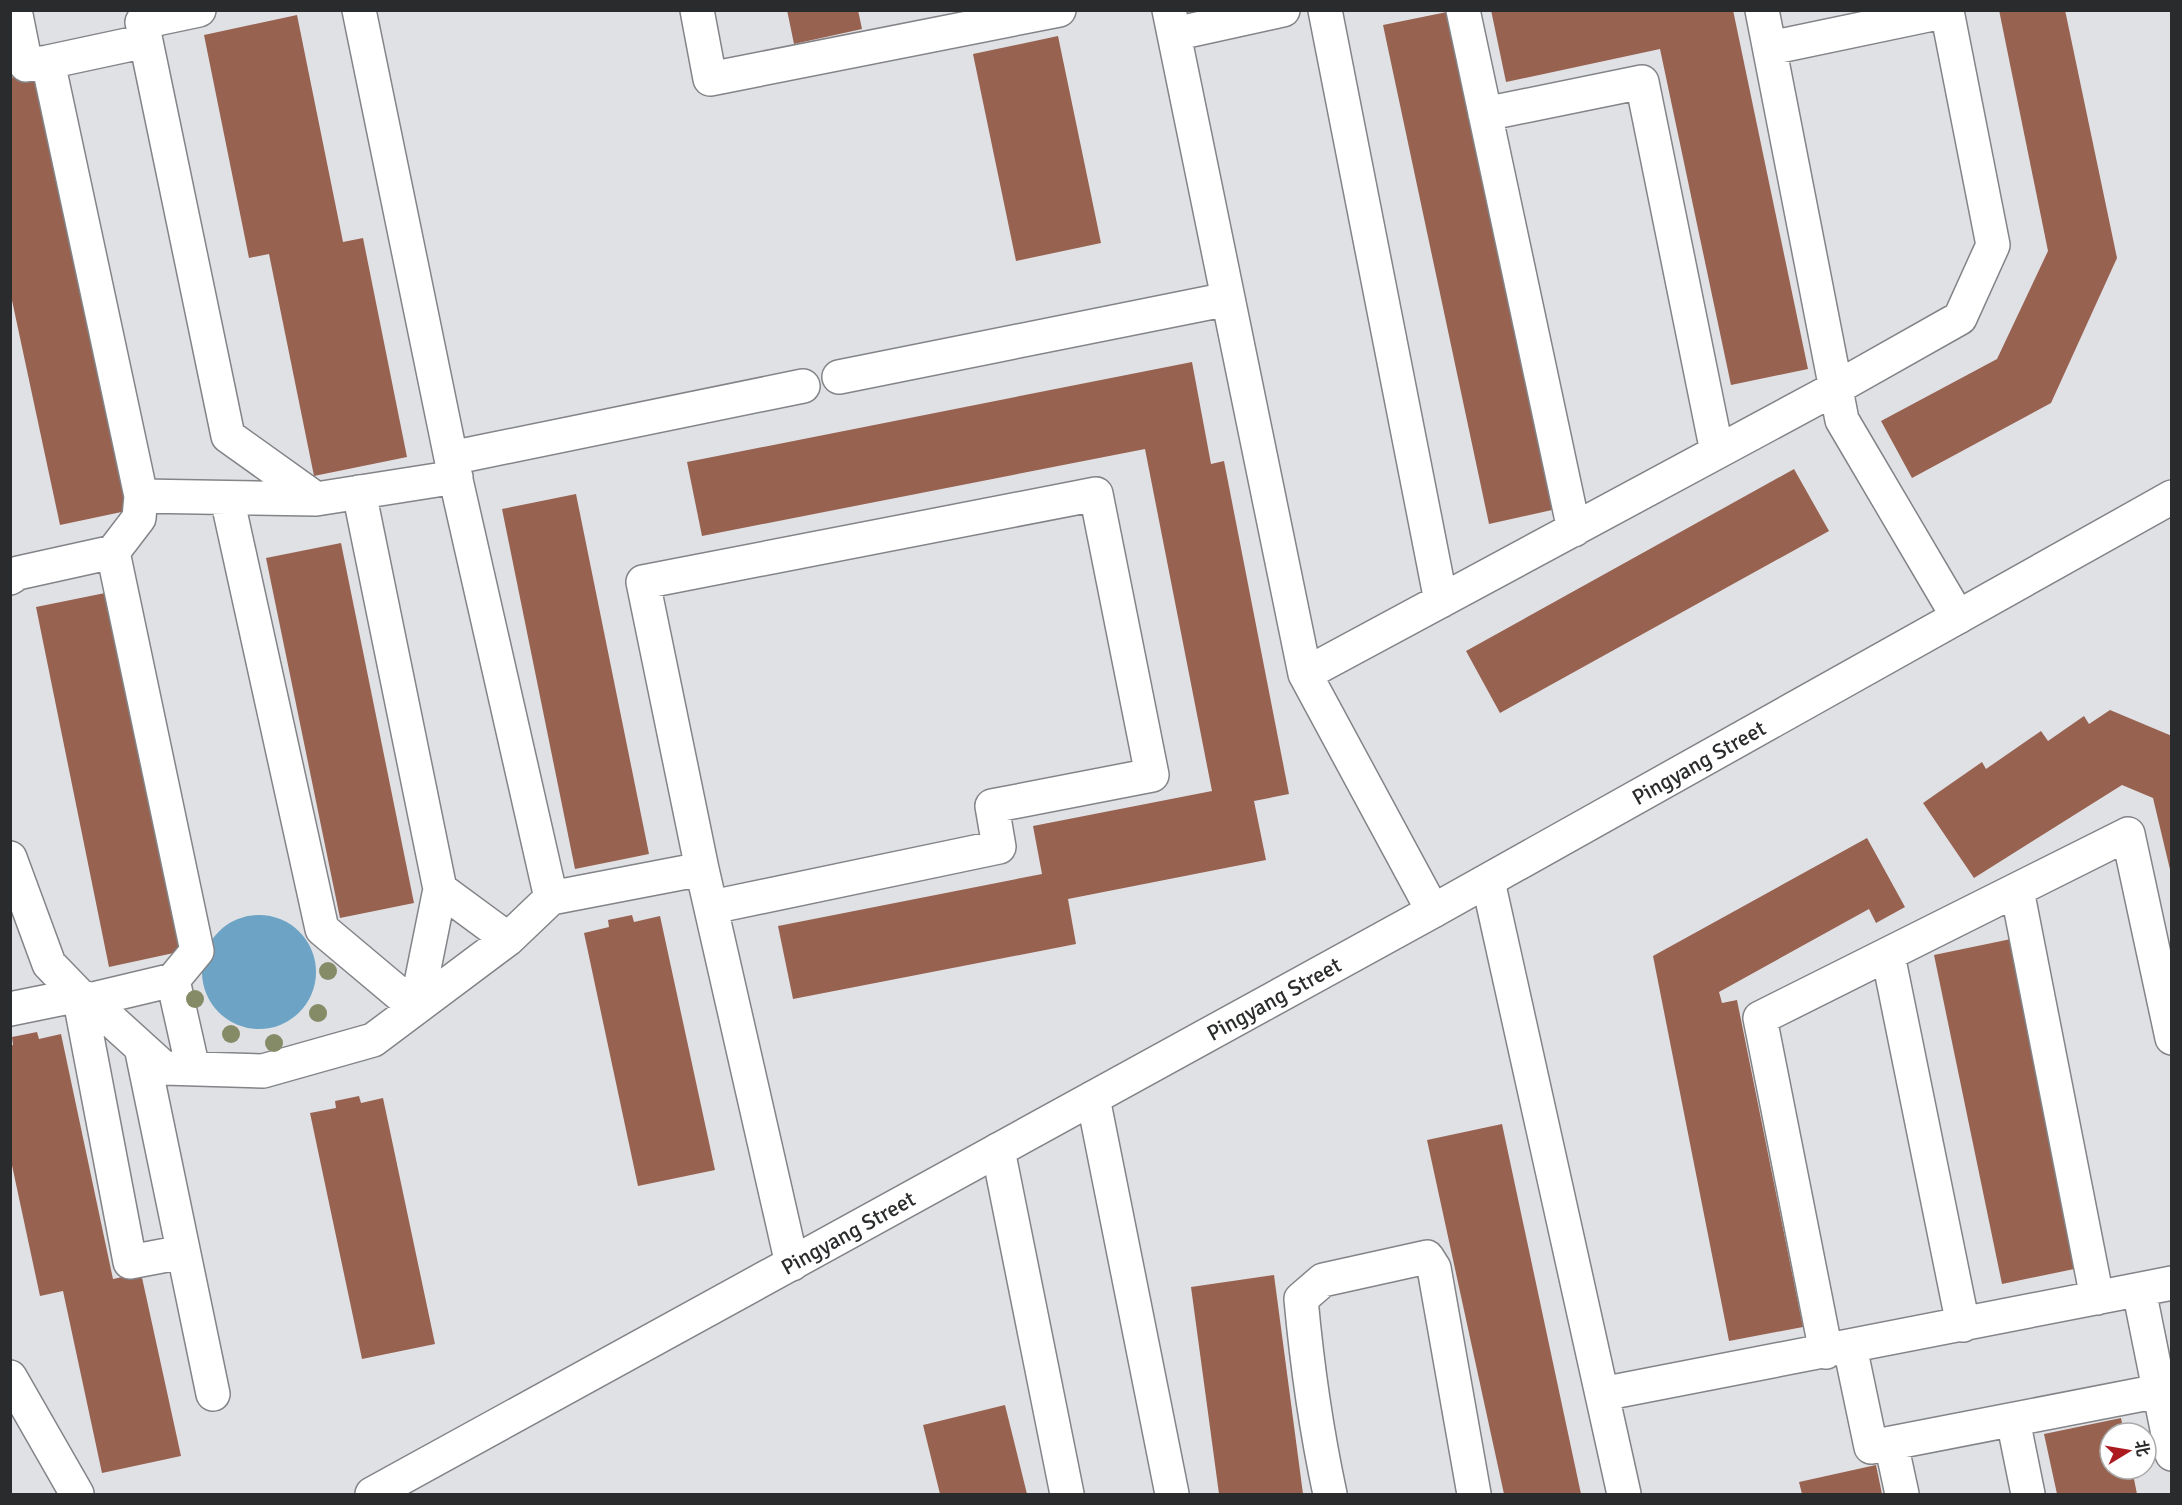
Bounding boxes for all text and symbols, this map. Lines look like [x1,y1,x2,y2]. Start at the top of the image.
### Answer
street label: Pingyang Street [1627,714,1770,810]
street label: Pingyang Street [1202,951,1346,1046]
street label: Pingyang Street [776,1185,920,1280]
north arrow [2098,1421,2158,1481]
text: 北 [2130,1439,2153,1458]

